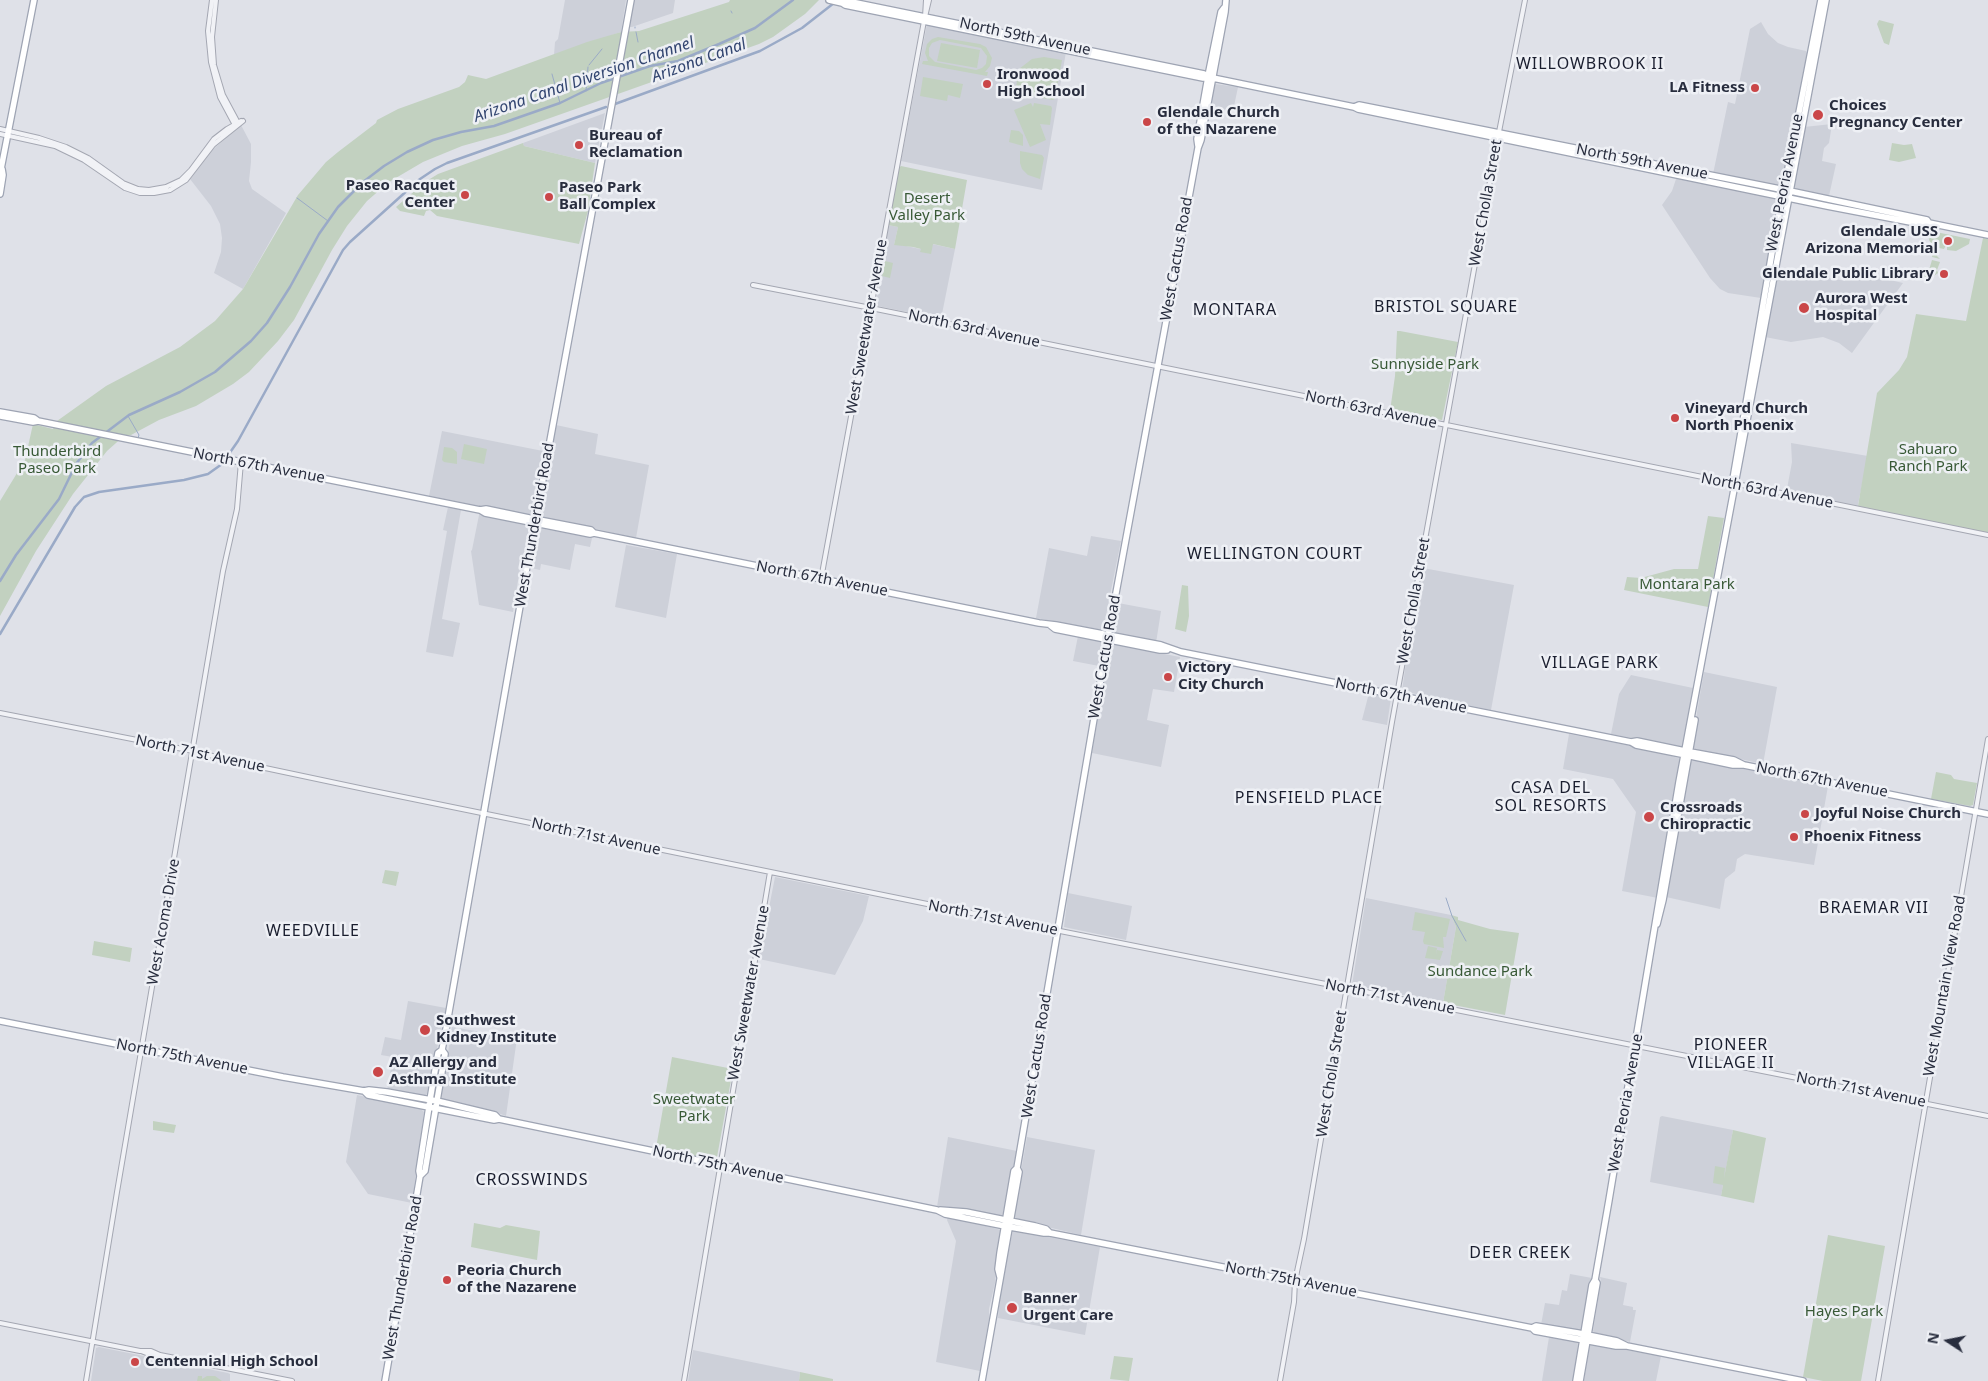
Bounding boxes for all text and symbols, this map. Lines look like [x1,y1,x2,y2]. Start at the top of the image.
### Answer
street label: North 59th Avenue [958,14,1092,60]
water label: Arizona Canal Diversion Channel [471,33,697,127]
water label: Arizona Canal [649,35,749,87]
district label: WILLOWBROOK II [1514,54,1666,74]
place label: Ironwood High School [997,66,1085,101]
marker: Ironwood High School [981,78,993,90]
place label: LA Fitness [1669,79,1745,97]
marker: LA Fitness [1749,82,1761,94]
place label: Choices Pregnancy Center [1829,97,1962,132]
place label: Glendale Church of the Nazarene [1157,104,1280,139]
marker: Choices Pregnancy Center [1811,108,1825,122]
street label: West Peoria Avenue [1763,112,1807,254]
marker: Glendale Church of the Nazarene [1141,116,1153,128]
place label: Bureau of Reclamation [589,127,683,162]
street label: West Cholla Street [1466,138,1506,268]
marker: Bureau of Reclamation [573,139,585,151]
street label: North 59th Avenue [1575,140,1709,184]
place label: Paseo Racquet Center [346,177,455,212]
place label: Paseo Park Ball Complex [559,179,656,214]
marker: Paseo Racquet Center [459,189,471,201]
park label: Desert Valley Park [889,190,965,225]
marker: Paseo Park Ball Complex [543,191,555,203]
street label: West Cactus Road [1157,196,1197,322]
place label: Glendale USS Arizona Memorial [1805,223,1938,258]
marker: Glendale USS Arizona Memorial [1942,235,1954,247]
street label: West Sweetwater Avenue [843,238,891,416]
place label: Glendale Public Library [1762,265,1934,283]
marker: Glendale Public Library [1938,268,1950,280]
place label: Aurora West Hospital [1815,290,1907,325]
district label: BRISTOL SQUARE [1372,297,1520,317]
district label: MONTARA [1192,300,1278,320]
marker: Aurora West Hospital [1797,301,1811,315]
street label: North 63rd Avenue [907,306,1041,352]
park label: Sunnyside Park [1371,356,1479,374]
street label: North 63rd Avenue [1304,387,1438,433]
place label: Vineyard Church North Phoenix [1685,400,1808,435]
marker: Vineyard Church North Phoenix [1669,412,1681,424]
street label: West Thunderbird Road [512,441,558,609]
park label: Sahuaro Ranch Park [1888,441,1968,476]
park label: Thunderbird Paseo Park [13,443,101,478]
street label: North 67th Avenue [192,444,326,488]
street label: North 63rd Avenue [1699,469,1835,513]
street label: West Cholla Street [1394,536,1434,666]
district label: WELLINGTON COURT [1185,544,1365,564]
street label: North 67th Avenue [755,557,889,601]
park label: Montara Park [1639,576,1735,594]
street label: West Cactus Road [1085,594,1125,720]
district label: VILLAGE PARK [1540,653,1660,673]
place label: Victory City Church [1178,659,1264,694]
marker: Victory City Church [1162,671,1174,683]
street label: North 67th Avenue [1334,674,1468,718]
street label: North 71st Avenue [134,732,266,776]
street label: North 67th Avenue [1755,758,1889,802]
district label: CASA DEL SOL RESORTS [1493,778,1609,816]
district label: PENSFIELD PLACE [1233,788,1385,808]
place label: Crossroads Chiropractic [1660,799,1751,834]
place label: Joyful Noise Church [1815,805,1961,823]
marker: Joyful Noise Church [1799,808,1811,820]
marker: Crossroads Chiropractic [1642,810,1656,824]
street label: North 71st Avenue [530,815,662,859]
place label: Phoenix Fitness [1804,828,1921,846]
marker: Phoenix Fitness [1788,831,1800,843]
street label: West Acoma Drive [144,857,184,987]
street label: West Mountain View Road [1920,894,1970,1078]
street label: North 71st Avenue [927,897,1059,939]
district label: BRAEMAR VII [1818,898,1930,918]
street label: West Sweetwater Avenue [725,904,773,1082]
district label: WEEDVILLE [265,921,361,941]
park label: Sundance Park [1428,963,1532,981]
street label: North 71st Avenue [1324,976,1456,1018]
street label: West Cactus Road [1018,993,1056,1119]
street label: West Cholla Street [1313,1009,1351,1139]
place label: Southwest Kidney Institute [436,1012,557,1047]
marker: Southwest Kidney Institute [418,1023,432,1037]
street label: West Peoria Avenue [1605,1032,1647,1174]
street label: North 75th Avenue [115,1035,249,1079]
district label: PIONEER VILLAGE II [1686,1035,1776,1073]
place label: AZ Allergy and Asthma Institute [389,1054,517,1089]
marker: AZ Allergy and Asthma Institute [371,1065,385,1079]
street label: North 71st Avenue [1795,1069,1927,1111]
park label: Sweetwater Park [653,1091,735,1126]
street label: North 75th Avenue [651,1142,785,1188]
district label: CROSSWINDS [474,1170,590,1190]
street label: West Thunderbird Road [380,1194,426,1362]
district label: DEER CREEK [1468,1243,1572,1263]
street label: North 75th Avenue [1224,1258,1358,1302]
place label: Peoria Church of the Nazarene [457,1262,577,1297]
marker: Peoria Church of the Nazarene [441,1274,453,1286]
place label: Banner Urgent Care [1023,1290,1113,1325]
marker: Banner Urgent Care [1005,1301,1019,1315]
park label: Hayes Park [1805,1303,1883,1321]
north arrow [1923,1316,1973,1366]
text: N [1922,1331,1943,1345]
place label: Centennial High School [145,1353,318,1371]
marker: Centennial High School [129,1356,141,1368]

